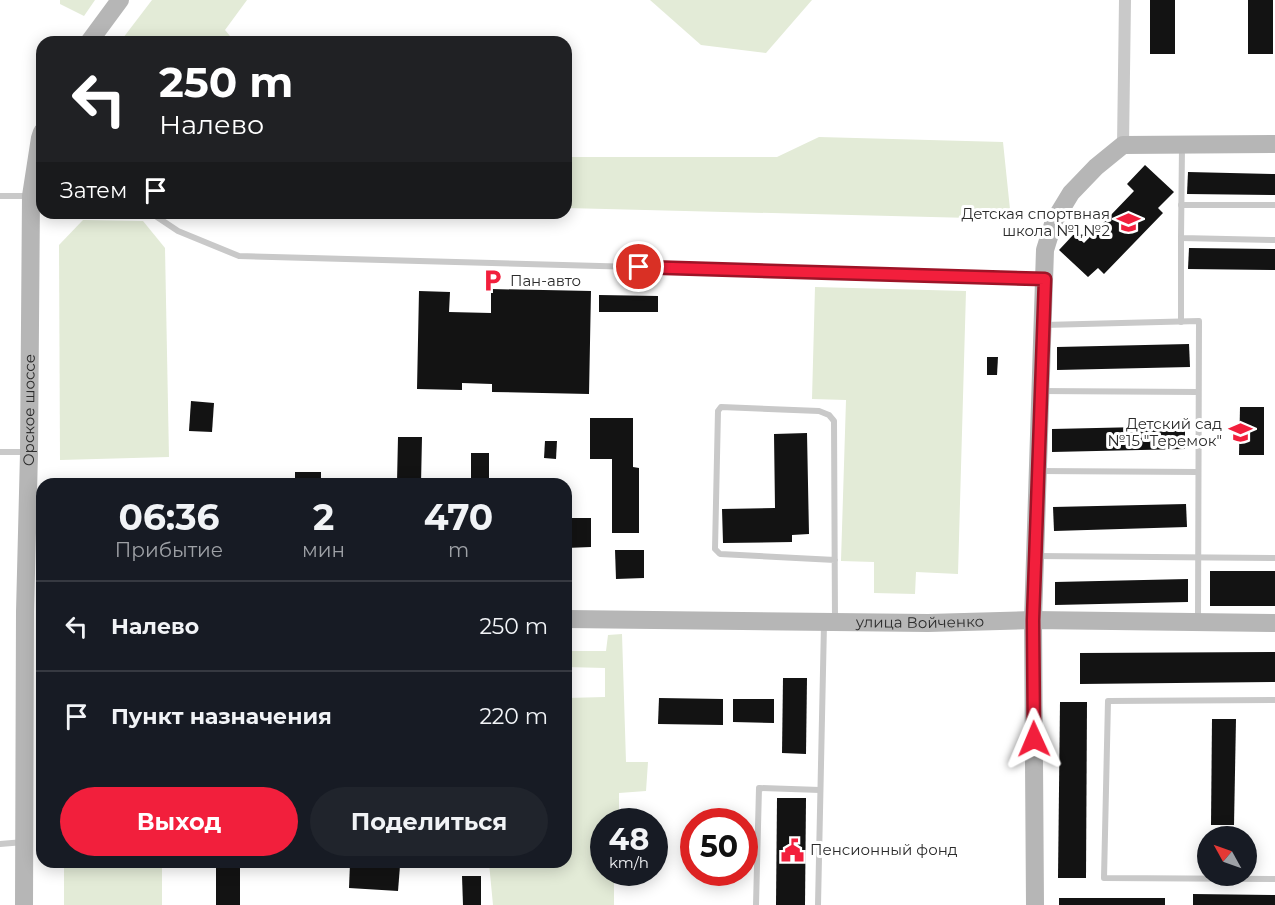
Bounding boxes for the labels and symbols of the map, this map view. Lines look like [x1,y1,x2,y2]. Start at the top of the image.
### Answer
place label: Детская спортвная школа №1,№2 [962,204,1110,240]
school or university icon: Детская спортвная школа №1,№2 [1115,210,1141,236]
pin [613,241,664,292]
parking icon: Пан-авто [479,268,505,294]
place label: Пан-авто [510,271,581,290]
street label: Орское шоссе [19,354,39,466]
place label: Детский сад №15 "Теремок" [1108,414,1222,450]
school or university icon: Детский сад №15 "Теремок" [1227,420,1253,446]
street label: улица Войченко [855,611,984,632]
position arrow [1002,707,1066,771]
speed limit sign: 50 [680,808,758,886]
north arrow [1197,826,1257,886]
public building icon: Пенсионный фонд [779,837,805,863]
place label: Пенсионный фонд [810,840,958,859]

